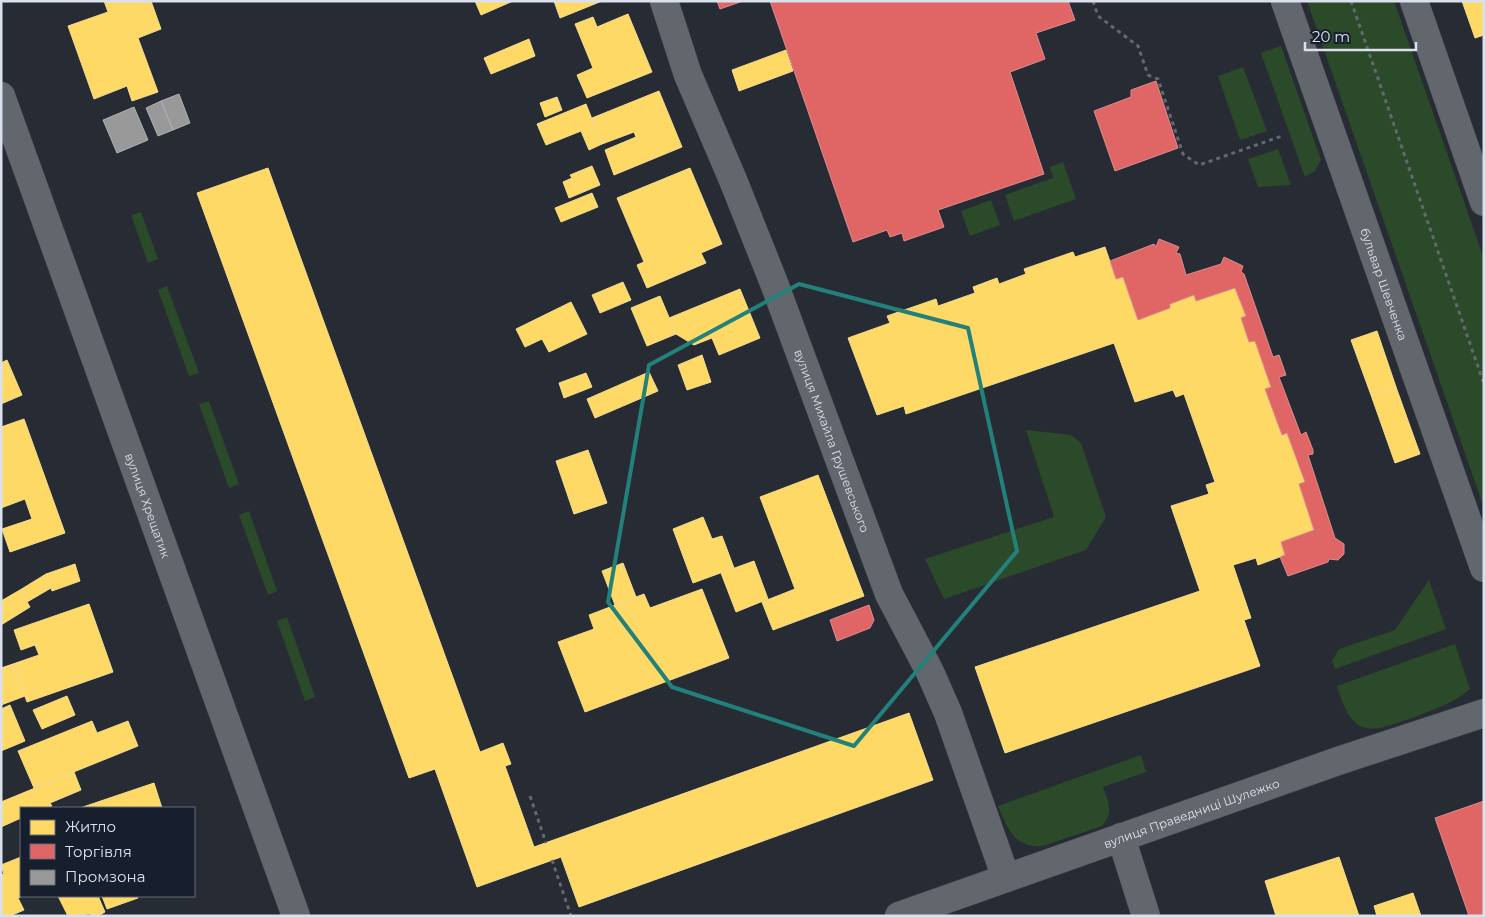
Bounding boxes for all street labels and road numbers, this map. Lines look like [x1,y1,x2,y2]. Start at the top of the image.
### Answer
street label: бульвар Шевченка [1358,226,1411,343]
street label: вулиця Михайла Грушевського [792,347,873,535]
street label: вулиця Хрещатик [122,451,174,560]
street label: вулиця Праведниці Шулежко [1101,775,1282,851]

